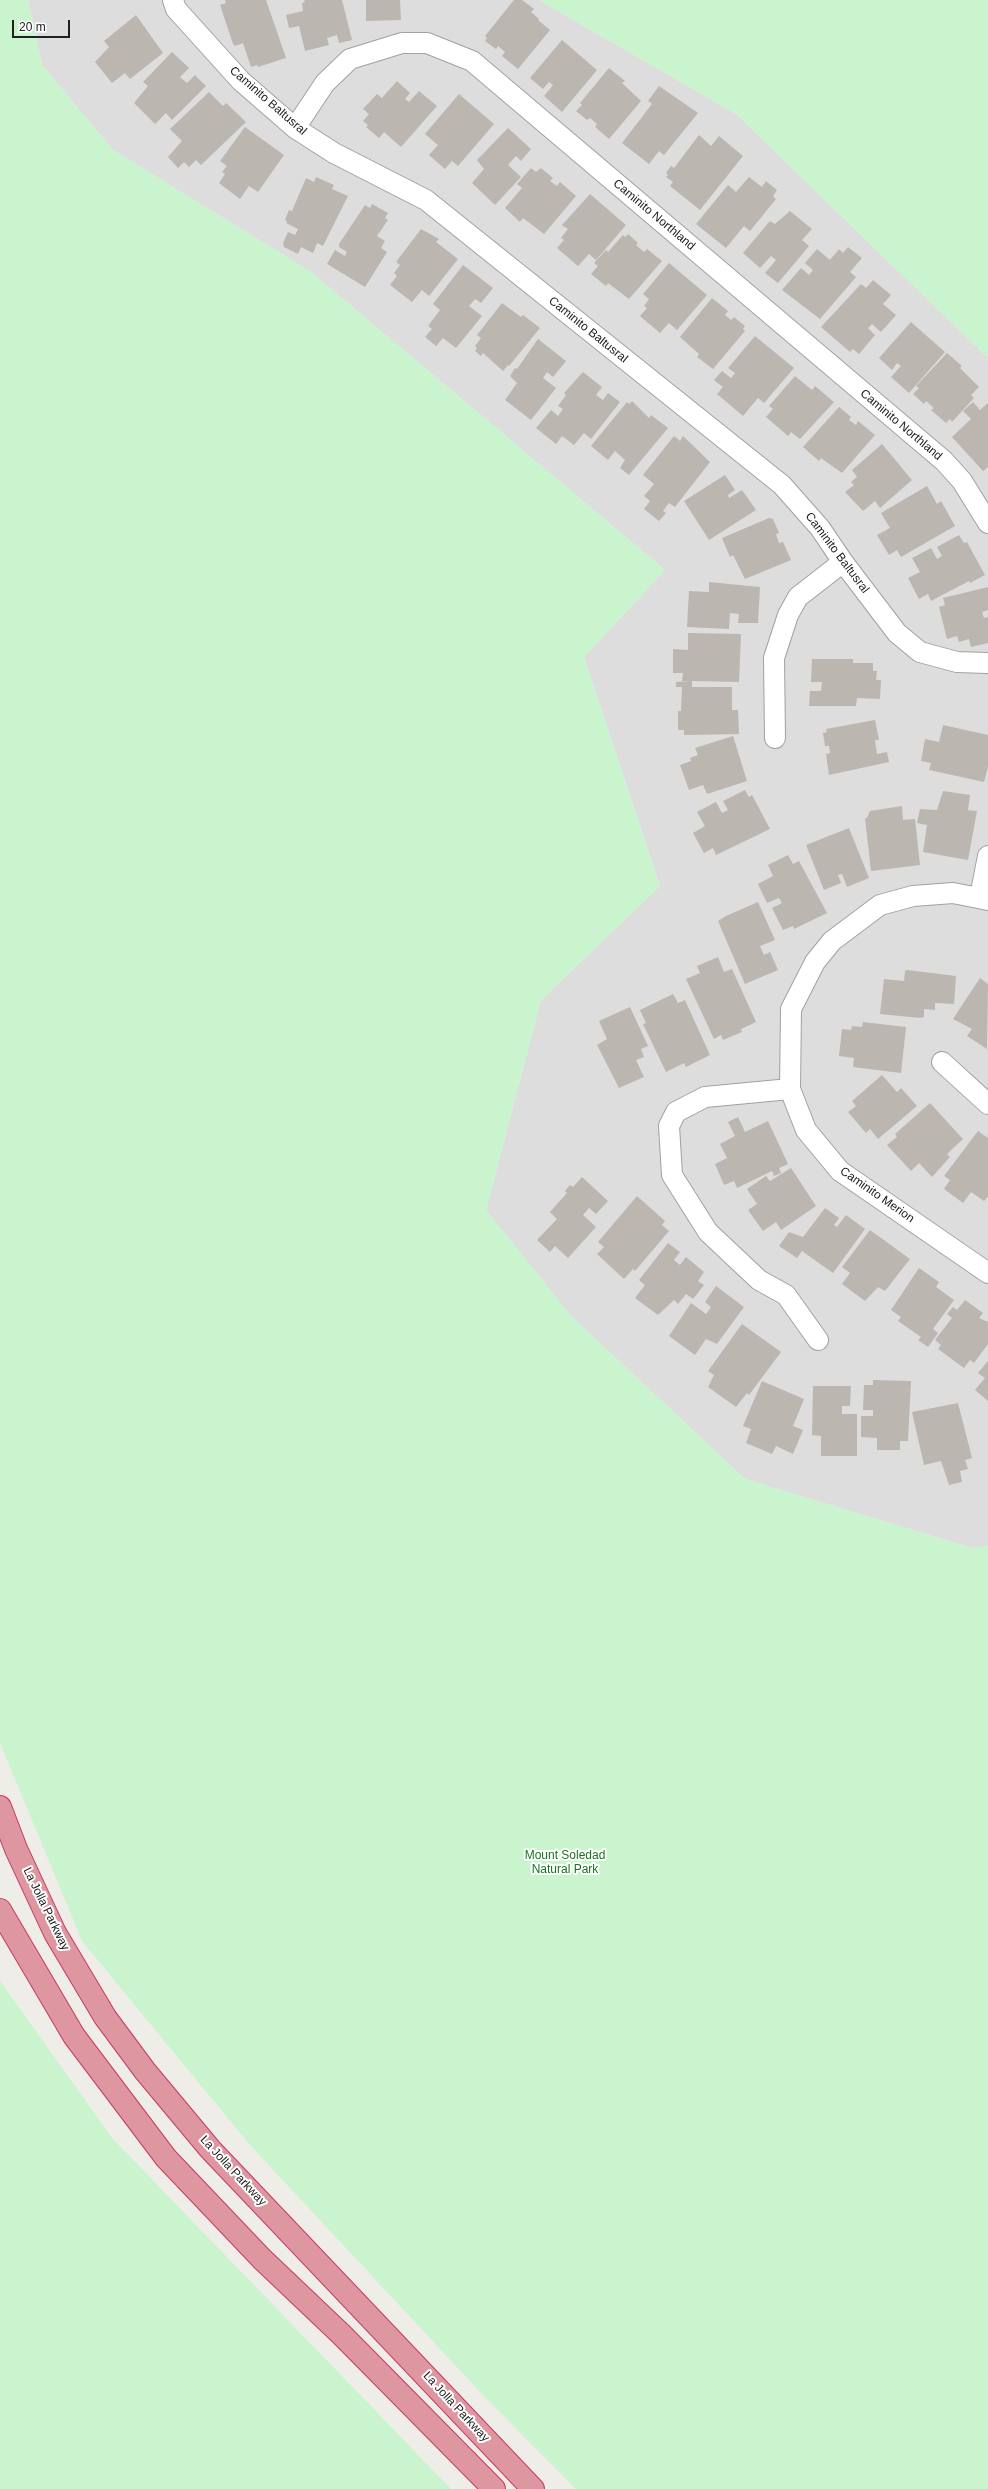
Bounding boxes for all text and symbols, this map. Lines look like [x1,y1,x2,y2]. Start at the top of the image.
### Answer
scale bar [14,12,72,38]
text: 20 m [19,20,46,34]
street label: Caminito Baltusral [227,64,309,138]
street label: Caminito Northland [610,176,698,254]
street label: Caminito Baltusral [546,294,630,366]
street label: Caminito Northland [857,386,945,464]
street label: Caminito Baltusral [802,510,872,596]
street label: Caminito Merion [837,1164,917,1226]
park label: Mount Soledad Natural Park [525,1849,605,1877]
street label: La Jolla Parkway [20,1865,72,1953]
street label: La Jolla Parkway [197,2133,269,2209]
street label: La Jolla Parkway [420,2369,492,2445]

